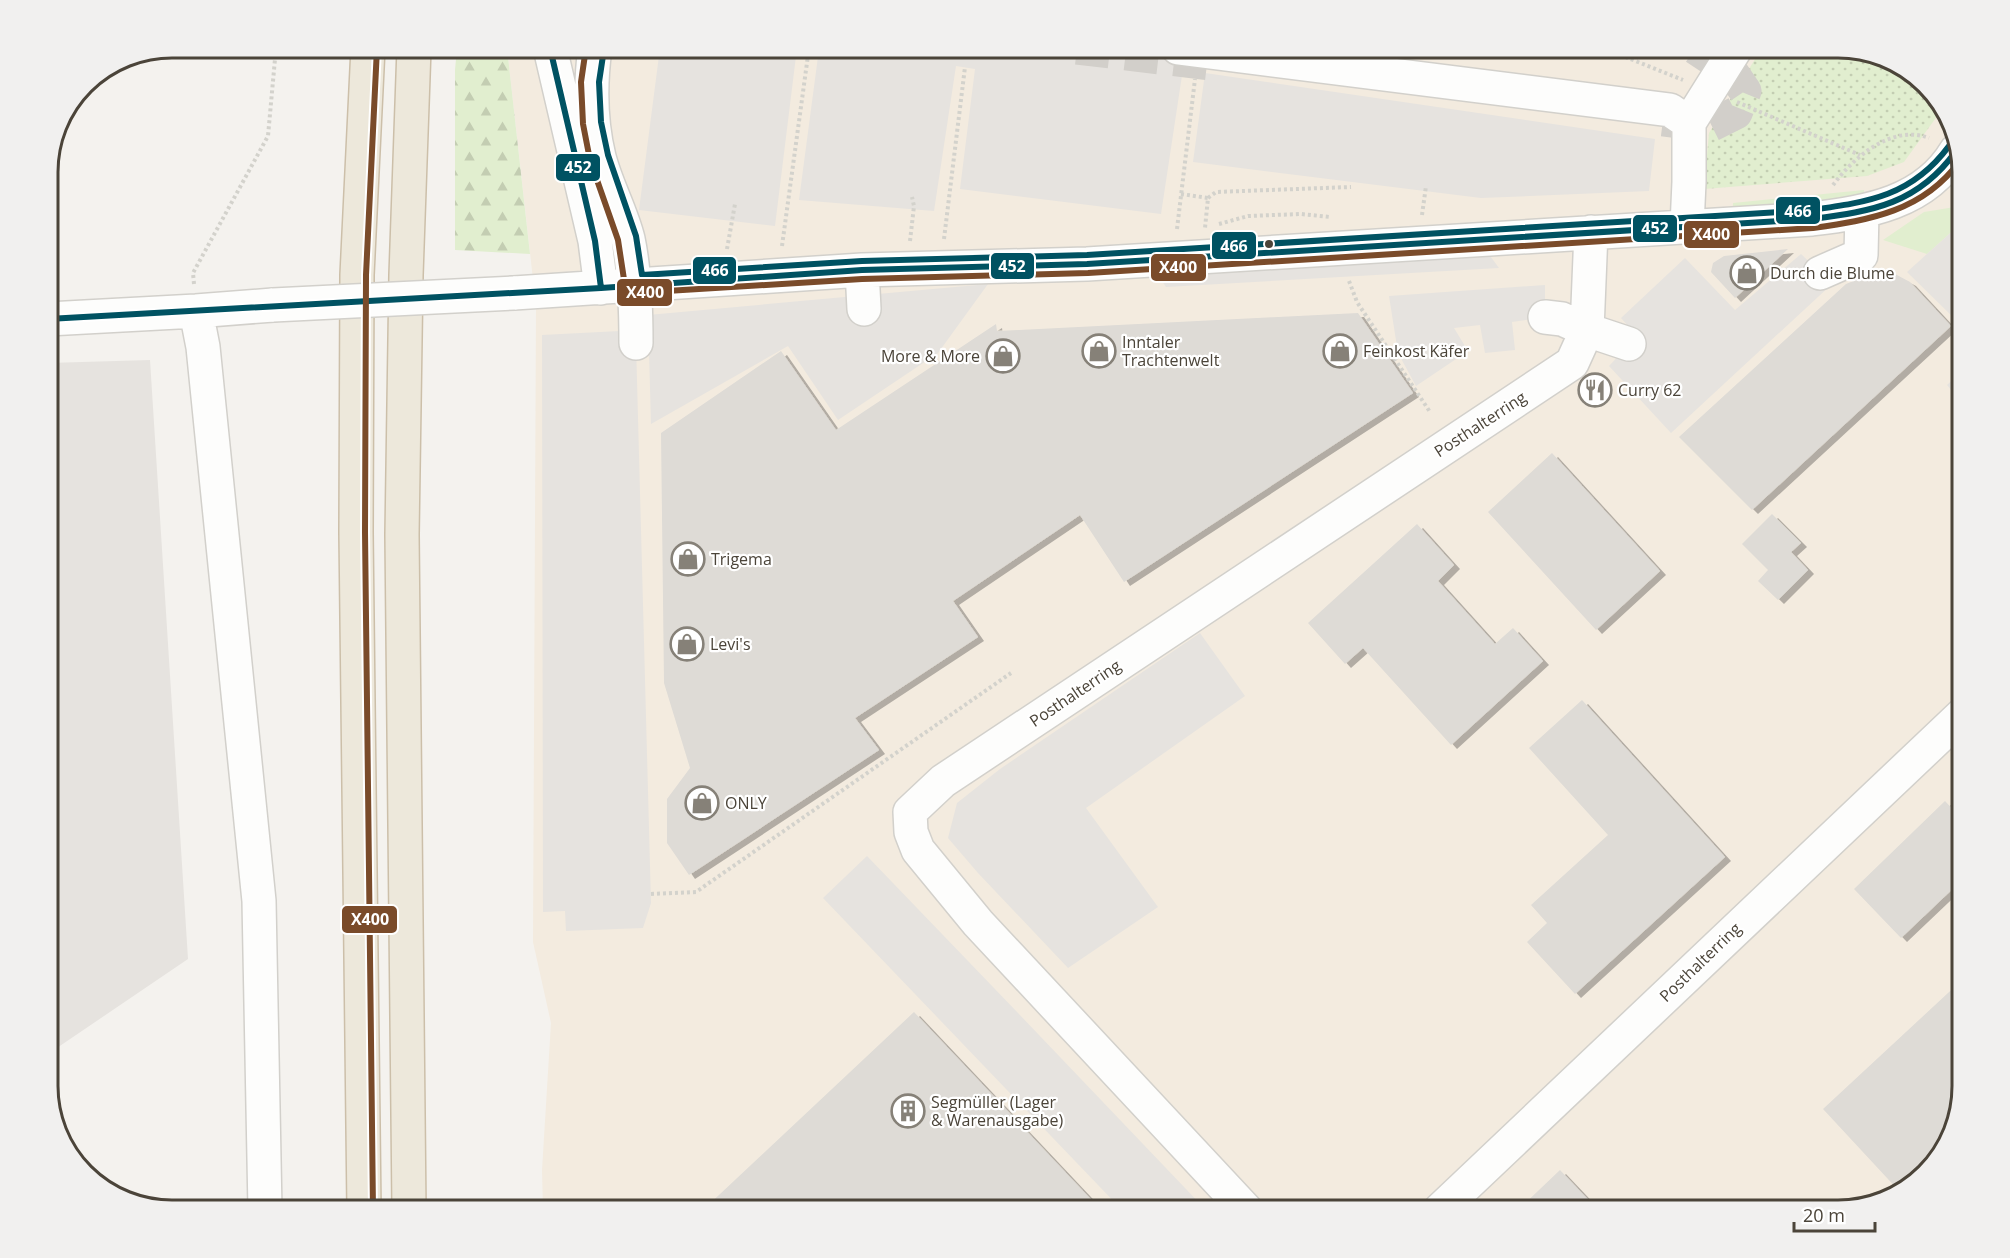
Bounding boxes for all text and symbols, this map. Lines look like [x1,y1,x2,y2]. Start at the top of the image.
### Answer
line badge: 452 [555,153,601,182]
text: 452 [564,156,592,178]
line badge: 466 [1775,196,1821,225]
text: 466 [1784,200,1812,222]
line badge: 452 [1632,214,1678,243]
text: 452 [1641,217,1669,239]
line badge: X400 [1683,220,1740,249]
text: X400 [1692,223,1730,245]
line badge: 466 [1211,231,1257,260]
text: 466 [1220,235,1248,257]
unlabelled marker [1263,238,1275,250]
line badge: 452 [990,252,1035,280]
line badge: X400 [1150,253,1207,282]
text: 452 [998,255,1026,277]
shop icon: Durch die Blume [1729,255,1765,291]
line badge: 466 [692,256,737,285]
text: X400 [1159,256,1197,278]
text: 466 [701,259,729,281]
place label: Durch die Blume [1770,262,1895,284]
line badge: X400 [616,278,673,307]
text: X400 [626,281,664,303]
place label: Inntaler Trachtenwelt [1122,331,1220,371]
shop icon: Inntaler Trachtenwelt [1081,333,1117,369]
shop icon: Feinkost Käfer [1322,333,1358,369]
shop icon: More & More [985,338,1021,374]
place label: Feinkost Käfer [1363,340,1470,362]
place label: More & More [881,345,980,367]
restaurant icon: Curry 62 [1577,372,1613,408]
place label: Curry 62 [1618,379,1681,401]
street label: Posthalterring [1430,386,1531,462]
shop icon: Trigema [670,541,706,577]
place label: Trigema [711,548,772,570]
shop icon: Levi's [669,626,705,662]
place label: Levi's [710,633,751,655]
street label: Posthalterring [1025,654,1125,732]
shop icon: ONLY [684,785,720,821]
place label: ONLY [725,792,767,814]
line badge: X400 [341,905,398,934]
text: X400 [351,908,389,930]
street label: Posthalterring [1654,917,1746,1007]
place label: Segmüller (Lager & Warenausgabe) [931,1091,1063,1131]
building icon: Segmüller (Lager & Warenausgabe) [890,1093,926,1129]
scale bar [1794,1195,1875,1233]
text: 20 m [1803,1203,1845,1227]

